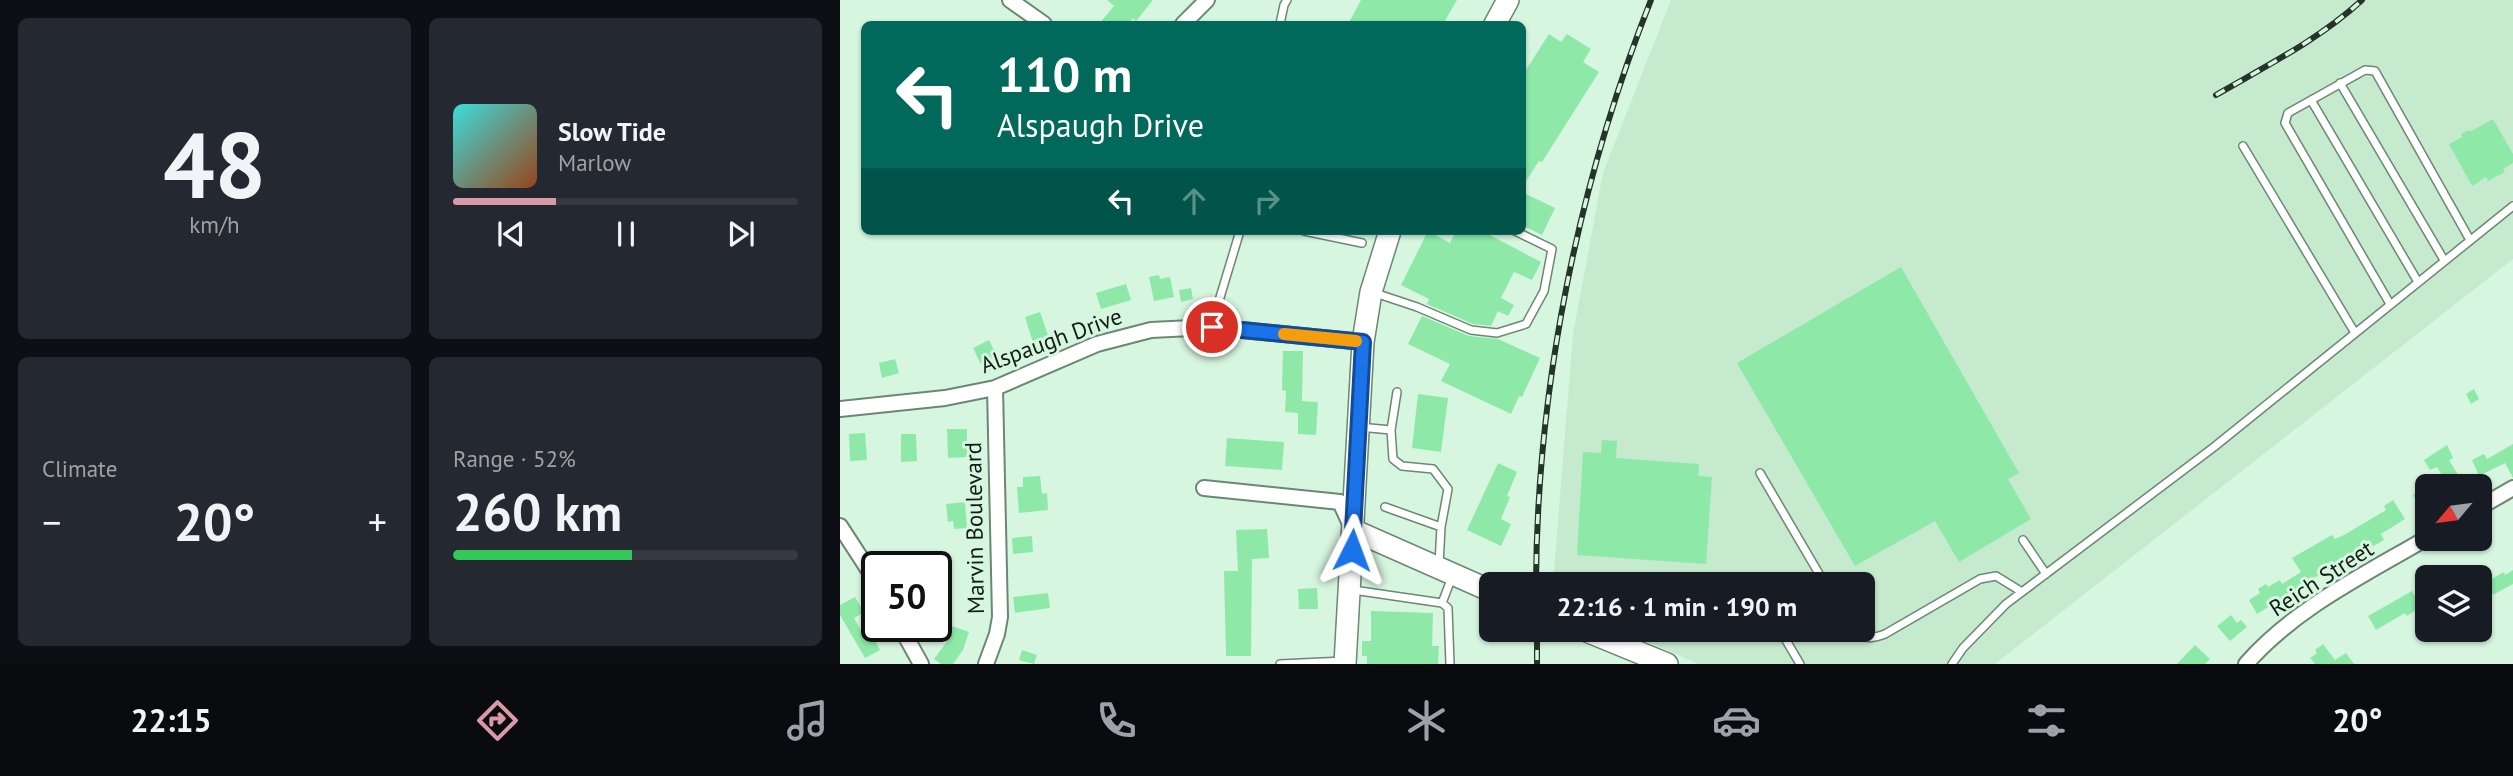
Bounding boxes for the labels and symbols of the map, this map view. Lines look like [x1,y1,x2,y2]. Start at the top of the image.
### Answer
pin [1182,297,1242,357]
street label: Alspaugh Drive [976,301,1126,379]
street label: Marvin Boulevard [958,442,990,614]
north arrow [2415,474,2492,551]
position arrow [1315,513,1389,587]
street label: Reich Street [2264,534,2379,622]
speed limit sign: 50 [861,551,952,642]

